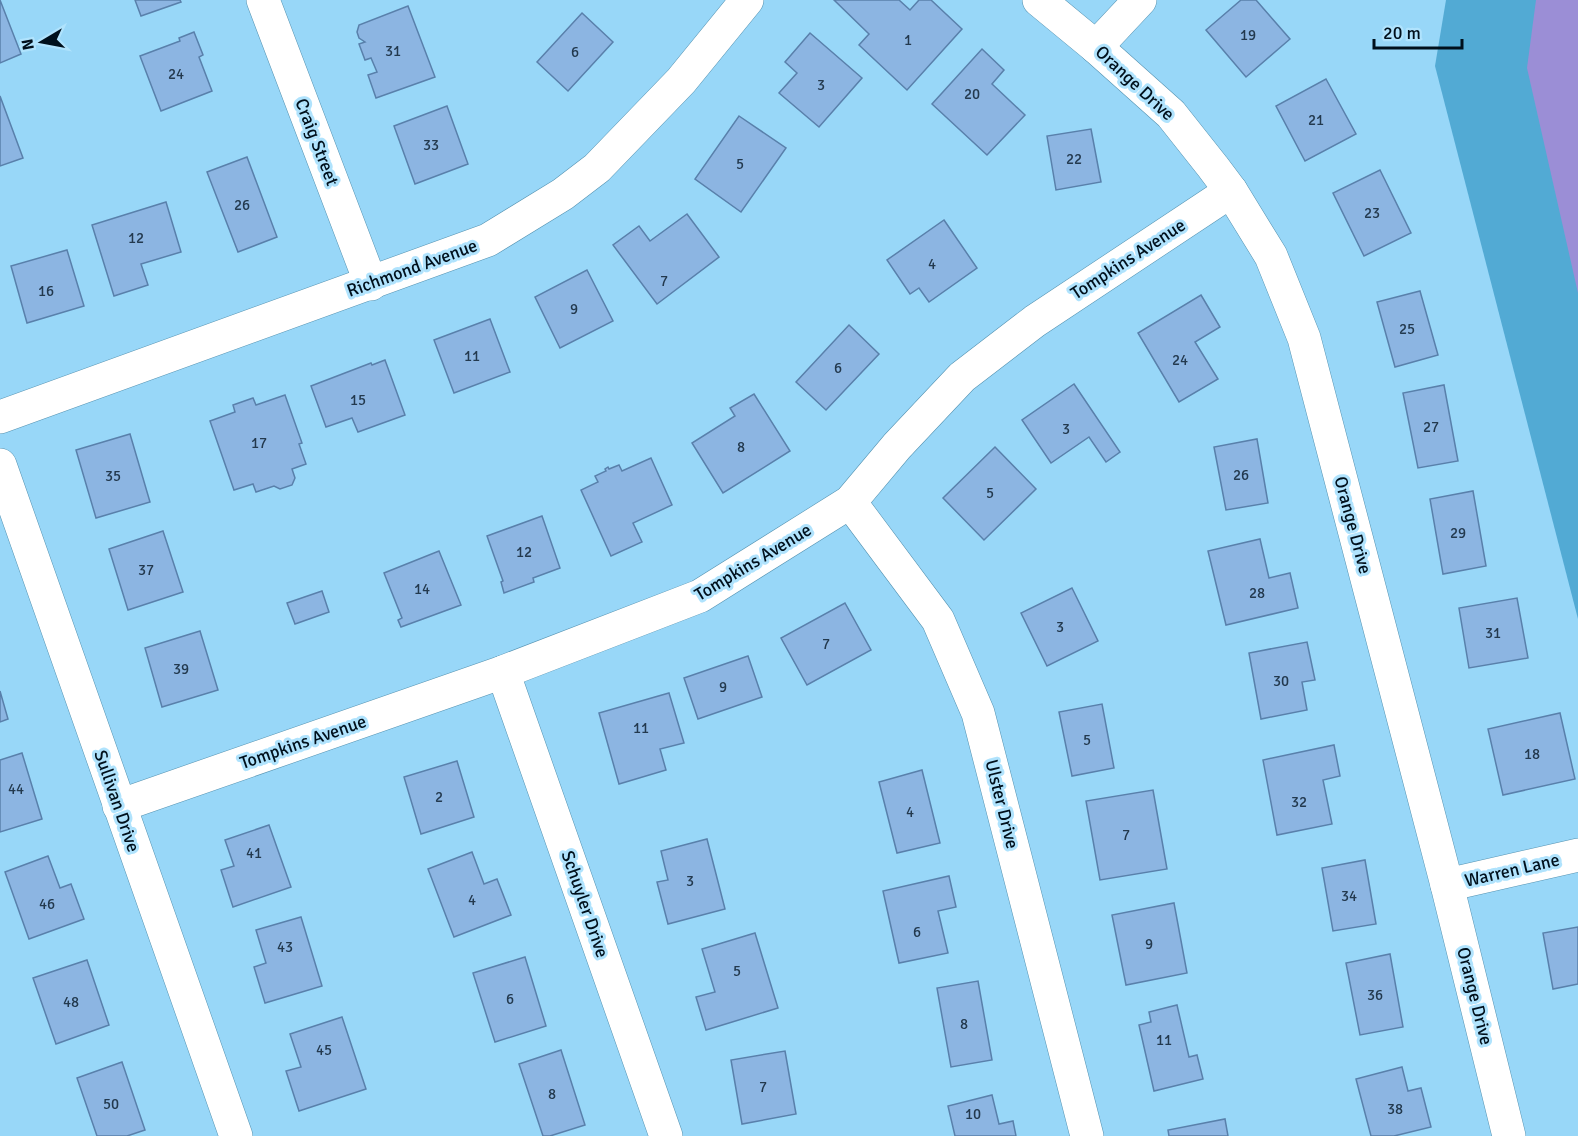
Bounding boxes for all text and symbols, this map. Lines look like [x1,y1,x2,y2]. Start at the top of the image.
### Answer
north arrow [12,12,72,72]
scale bar [1374,12,1462,50]
text: 20 m [1383,22,1421,44]
house number: 19 [1240,26,1256,44]
house number: 1 [904,31,912,49]
text: N [17,37,39,52]
street label: Orange Drive [1091,41,1179,125]
house number: 31 [385,42,401,60]
house number: 6 [571,43,579,61]
house number: 24 [168,65,184,83]
house number: 3 [817,76,825,94]
house number: 20 [964,85,980,103]
street label: Craig Street [290,95,344,189]
house number: 21 [1308,111,1324,129]
house number: 33 [423,136,439,154]
house number: 22 [1066,150,1082,168]
house number: 5 [736,155,744,173]
house number: 26 [234,196,250,214]
house number: 23 [1364,204,1380,222]
street label: Tompkins Avenue [1067,214,1189,304]
house number: 12 [128,229,144,247]
street label: Richmond Avenue [344,234,480,302]
house number: 4 [928,255,936,273]
house number: 7 [660,272,668,290]
house number: 16 [38,282,54,300]
house number: 9 [570,300,578,318]
house number: 25 [1399,320,1415,338]
house number: 11 [464,347,480,365]
house number: 24 [1172,351,1188,369]
house number: 6 [834,359,842,377]
house number: 15 [350,391,366,409]
house number: 27 [1423,418,1439,436]
house number: 3 [1062,420,1070,438]
house number: 17 [251,434,267,452]
house number: 8 [737,438,745,456]
house number: 26 [1233,466,1249,484]
house number: 35 [105,467,121,485]
street label: Orange Drive [1329,474,1377,576]
house number: 5 [986,484,994,502]
street label: Tompkins Avenue [691,518,815,606]
house number: 29 [1450,524,1466,542]
house number: 12 [516,543,532,561]
house number: 37 [138,561,154,579]
house number: 14 [414,580,430,598]
house number: 28 [1249,584,1265,602]
house number: 3 [1056,618,1064,636]
house number: 31 [1485,624,1501,642]
house number: 7 [822,635,830,653]
house number: 39 [173,660,189,678]
house number: 30 [1273,672,1289,690]
house number: 9 [719,678,727,696]
street label: Tompkins Avenue [237,710,369,774]
house number: 11 [633,719,649,737]
house number: 5 [1083,731,1091,749]
house number: 18 [1524,745,1540,763]
street label: Sullivan Drive [89,747,145,855]
street label: Ulster Drive [980,757,1024,851]
house number: 44 [8,780,24,798]
house number: 2 [435,788,443,806]
house number: 32 [1291,793,1307,811]
house number: 4 [906,803,914,821]
house number: 7 [1122,826,1130,844]
house number: 41 [246,844,262,862]
street label: Schuyler Drive [556,848,614,960]
street label: Warren Lane [1462,848,1562,892]
house number: 3 [686,872,694,890]
house number: 34 [1341,887,1357,905]
house number: 4 [468,891,476,909]
house number: 46 [39,895,55,913]
house number: 6 [913,923,921,941]
house number: 9 [1145,935,1153,953]
house number: 43 [277,938,293,956]
street label: Orange Drive [1452,945,1498,1047]
house number: 5 [733,962,741,980]
house number: 36 [1367,986,1383,1004]
house number: 6 [506,990,514,1008]
house number: 48 [63,993,79,1011]
house number: 8 [960,1015,968,1033]
house number: 11 [1156,1031,1172,1049]
house number: 45 [316,1041,332,1059]
house number: 7 [759,1078,767,1096]
house number: 8 [548,1085,556,1103]
house number: 50 [103,1095,119,1113]
house number: 38 [1387,1100,1403,1118]
house number: 10 [965,1105,981,1123]

